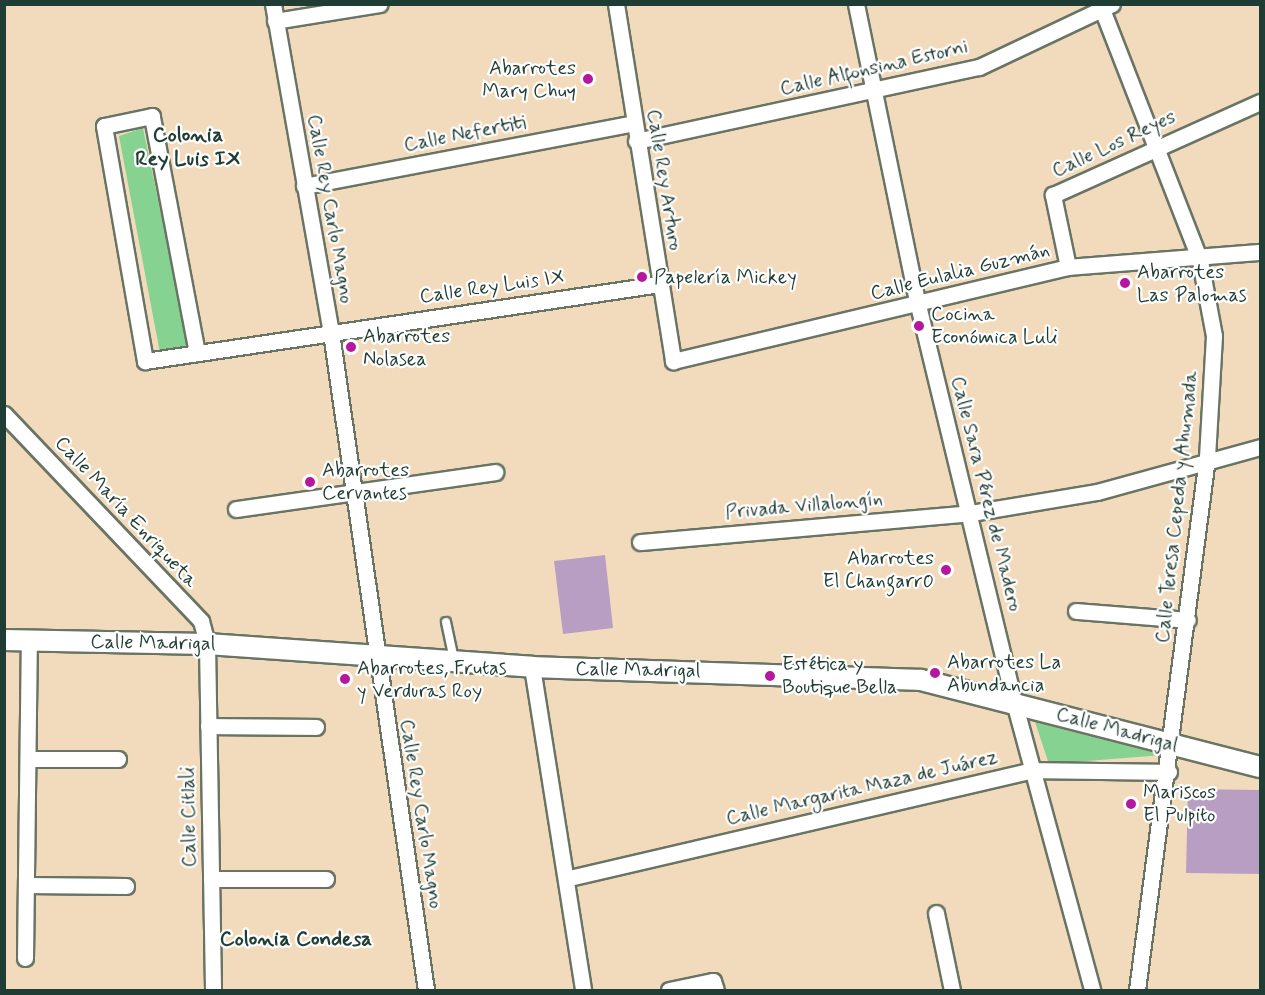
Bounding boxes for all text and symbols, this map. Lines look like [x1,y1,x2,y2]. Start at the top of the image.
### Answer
street label: Calle Alfonsina Estorni [778,35,970,101]
place label: Abarrotes Mary Chuy [482,56,576,103]
marker: Abarrotes Mary Chuy [581,72,595,86]
street label: Calle Los Reyes [1049,105,1179,183]
street label: Calle Rey Arturo [641,108,687,252]
street label: Calle Rey Carlo Magno [301,110,359,308]
street label: Calle Nefertiti [402,110,528,158]
district label: Colonia Rey Luis IX [135,122,241,172]
street label: Calle Eulalia Guzmán [867,238,1053,306]
place label: Abarrotes Las Palomas [1137,260,1251,307]
street label: Calle Rey Luis IX [417,265,567,309]
place label: Papelería Mickey [654,265,796,289]
marker: Papelería Mickey [635,270,649,284]
marker: Abarrotes Las Palomas [1118,276,1132,290]
place label: Cocina Económica Luli [931,302,1055,349]
marker: Cocina Económica Luli [912,319,926,333]
place label: Abarrotes Nolasea [363,324,450,371]
marker: Abarrotes Nolasea [344,340,358,354]
street label: Calle Teresa Cepeda y Ahumada [1151,369,1203,645]
street label: Calle Sara Pérez de Madero [946,377,1026,611]
street label: Calle María Enriqueta [51,433,201,591]
place label: Abarrotes Cervantes [322,458,409,505]
marker: Abarrotes Cervantes [303,475,317,489]
street label: Privada Villalongín [726,487,882,525]
place label: Abarrotes El Changarr0 [814,546,934,593]
marker: Abarrotes El Changarr0 [939,563,953,577]
street label: Calle Madrigal [90,630,216,656]
place label: Abarrotes La Abundancia [947,650,1062,697]
place label: Estética y Boutique Bella [782,652,897,699]
place label: Abarrotes, Frutas y Verduras Roy [357,656,509,703]
street label: Calle Madrigal [575,657,701,683]
marker: Abarrotes La Abundancia [928,666,942,680]
marker: Estética y Boutique Bella [763,669,777,683]
marker: Abarrotes, Frutas y Verduras Roy [338,672,352,686]
street label: Calle Madrigal [1053,702,1181,758]
street label: Calle Rey Carlo Magno [394,715,448,913]
street label: Calle Margarita Maza de Juárez [725,745,999,831]
street label: Calle Citlali [176,767,202,867]
place label: Mariscos El Pulpito [1143,780,1222,827]
marker: Mariscos El Pulpito [1124,797,1138,811]
district label: Colonia Condesa [219,926,373,952]

